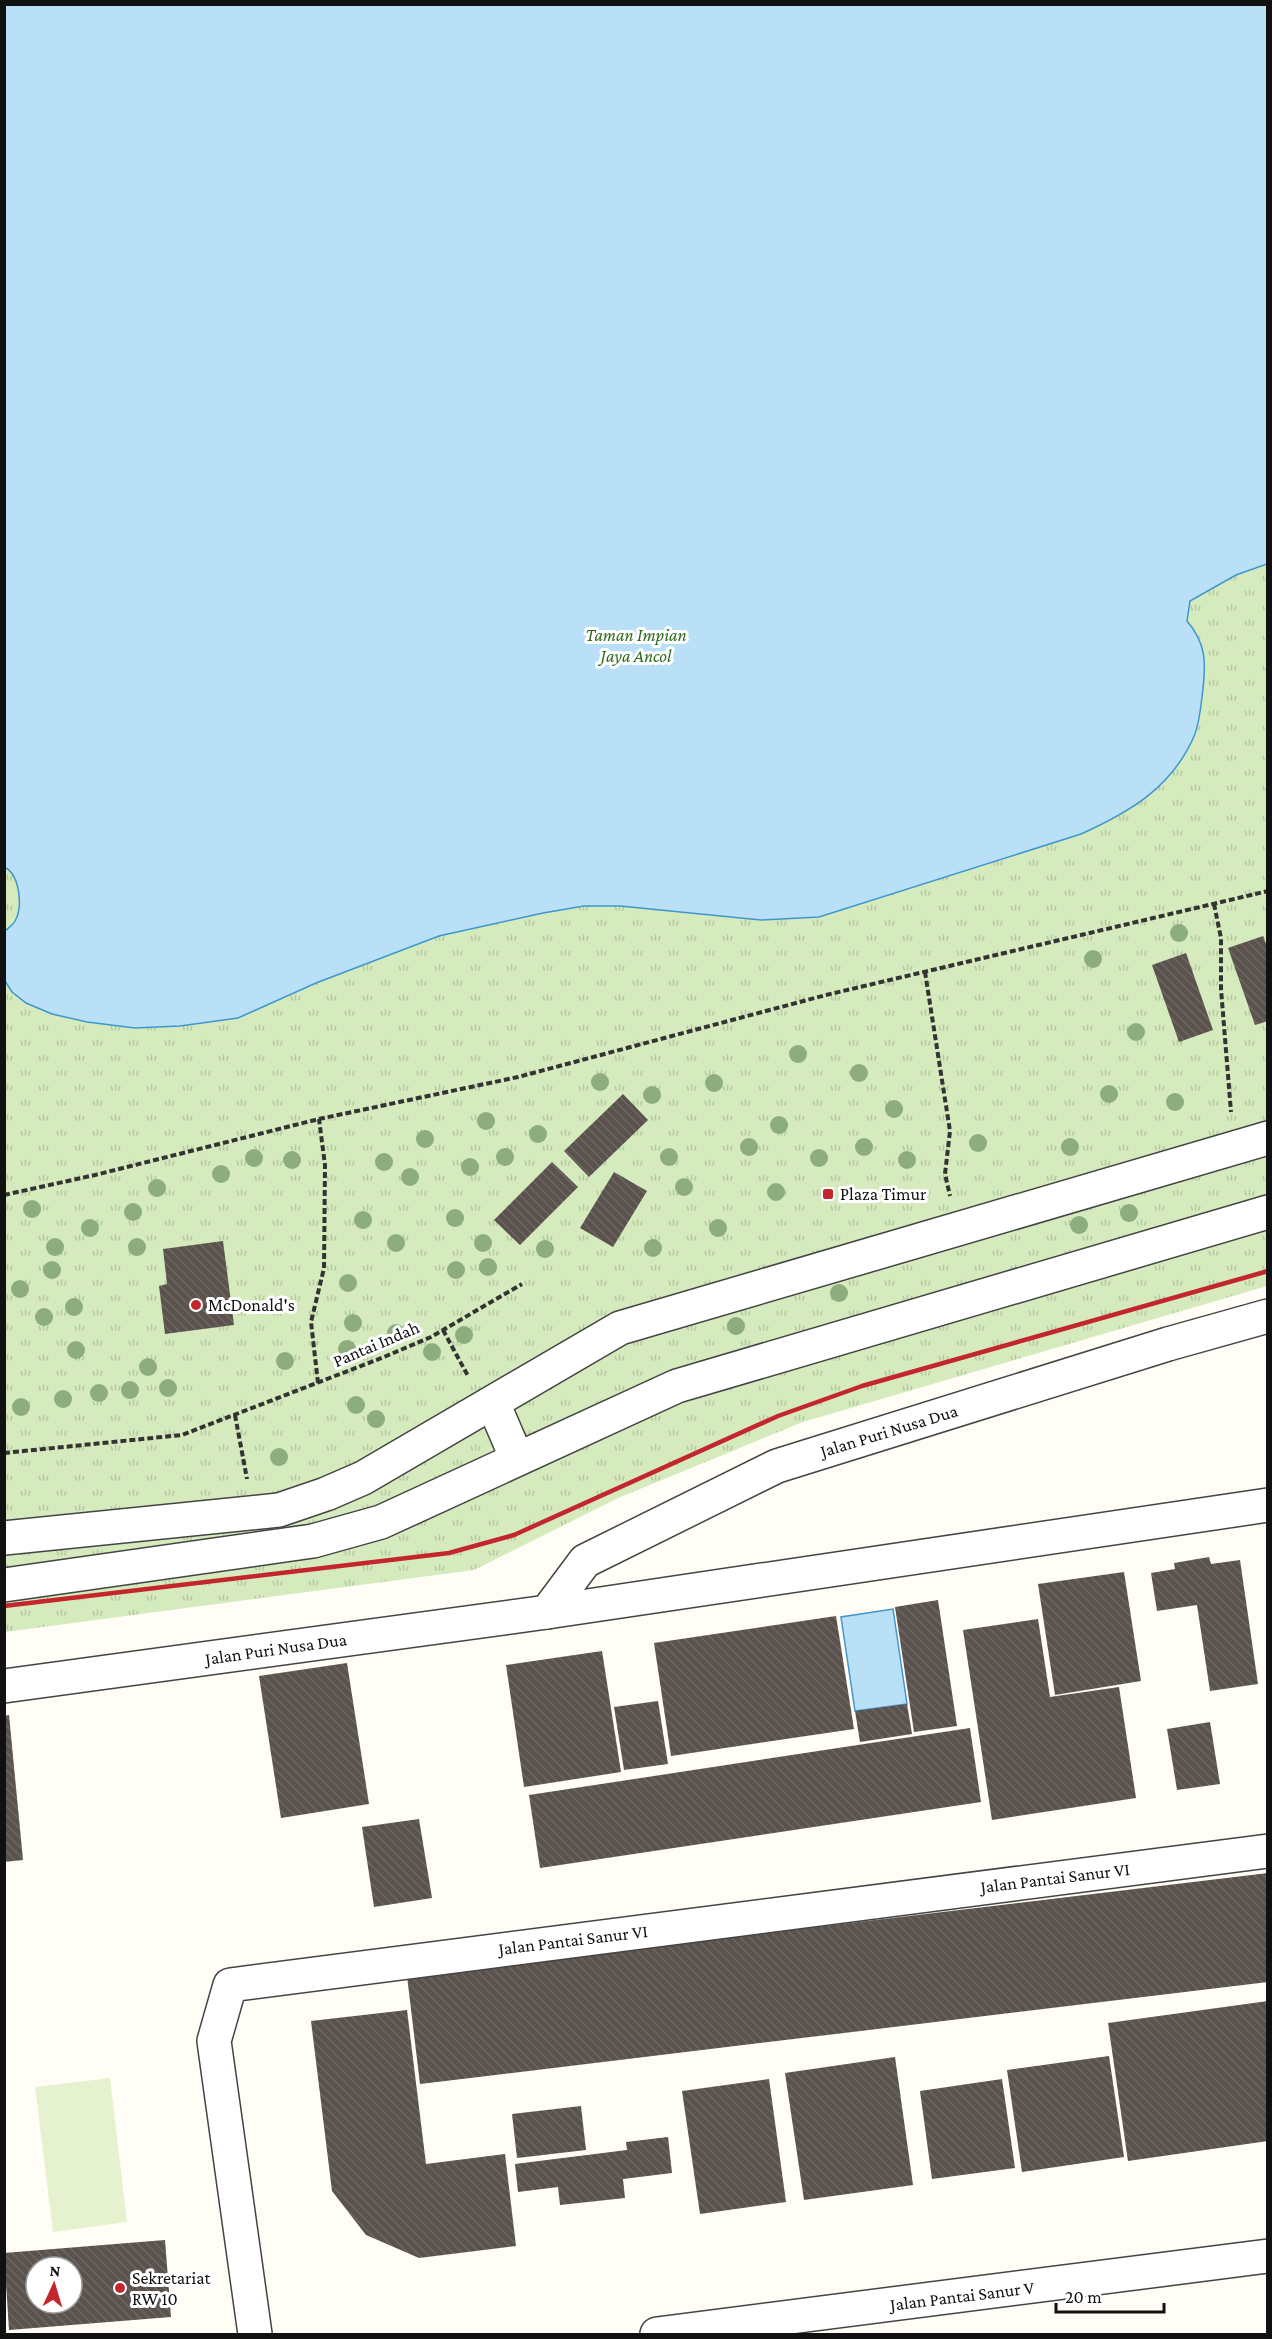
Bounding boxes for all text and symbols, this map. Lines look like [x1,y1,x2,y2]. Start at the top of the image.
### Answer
park label: Taman Impian Jaya Ancol [585,625,687,666]
place label: Plaza Timur [840,1184,927,1204]
marker: Plaza Timur [821,1187,835,1201]
place label: McDonald's [208,1295,295,1315]
marker: McDonald's [189,1298,203,1312]
street label: Pantai Indah [330,1317,422,1371]
street label: Jalan Puri Nusa Dua [816,1401,960,1462]
street label: Jalan Puri Nusa Dua [202,1629,348,1669]
street label: Jalan Pantai Sanur VI [977,1859,1131,1897]
street label: Jalan Pantai Sanur VI [495,1921,649,1959]
north arrow [24,2255,84,2315]
text: N [49,2262,61,2279]
place label: Sekretariat RW 10 [132,2268,211,2309]
scale bar [1056,2276,1164,2314]
street label: Jalan Pantai Sanur V [887,2277,1036,2315]
marker: Sekretariat RW 10 [113,2281,127,2295]
text: 20 m [1065,2287,1102,2307]

